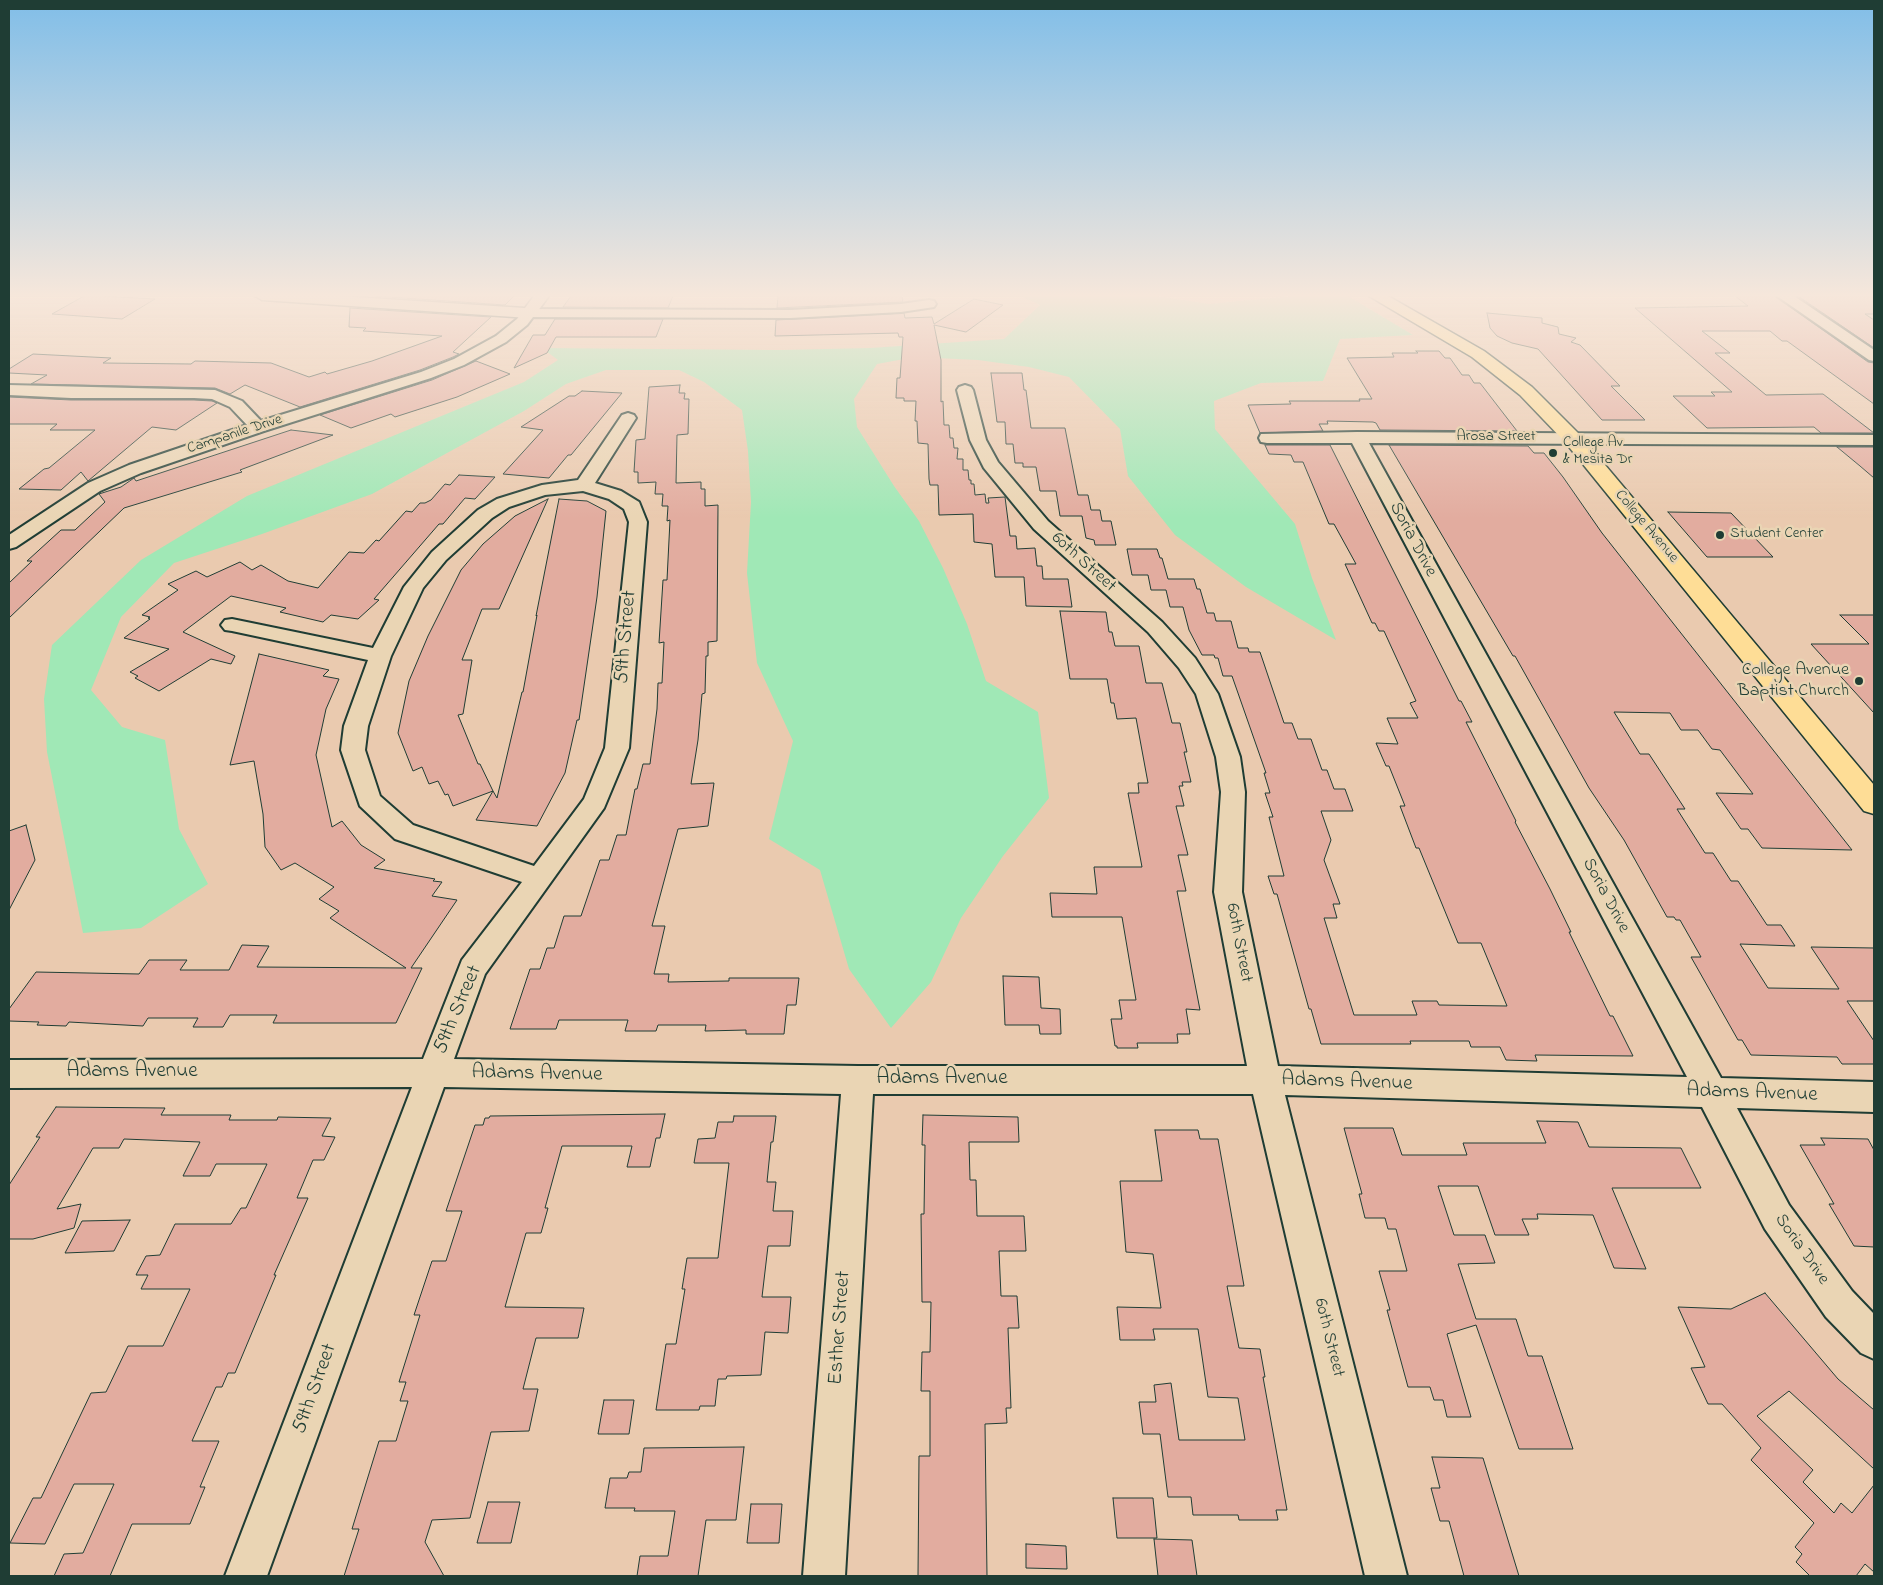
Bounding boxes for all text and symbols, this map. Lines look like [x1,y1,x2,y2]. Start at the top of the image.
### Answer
street label: Campanile Drive [185,411,285,459]
street label: Arosa Street [1457,429,1535,447]
place label: College Av & Mesita Dr [1563,435,1632,470]
marker: College Av & Mesita Dr [1547,447,1559,459]
street label: College Avenue [1610,487,1682,567]
street label: Soria Drive [1383,499,1441,581]
place label: Student Center [1730,526,1823,544]
street label: 60th Street [1046,528,1120,598]
marker: Student Center [1714,529,1726,541]
street label: 59th Street [610,589,644,685]
place label: College Avenue Baptist Church [1738,660,1849,702]
marker: College Avenue Baptist Church [1853,675,1865,687]
street label: Soria Drive [1576,855,1634,937]
street label: 60th Street [1220,902,1256,984]
street label: 59th Street [429,962,489,1058]
street label: Adams Avenue [66,1060,198,1086]
street label: Adams Avenue [471,1061,603,1089]
street label: Adams Avenue [876,1067,1008,1093]
street label: Adams Avenue [1281,1068,1413,1098]
street label: Adams Avenue [1686,1079,1818,1109]
street label: Soria Drive [1769,1210,1833,1290]
street label: Esther Street [824,1270,858,1386]
street label: 60th Street [1308,1297,1348,1379]
street label: 59th Street [288,1341,344,1437]

